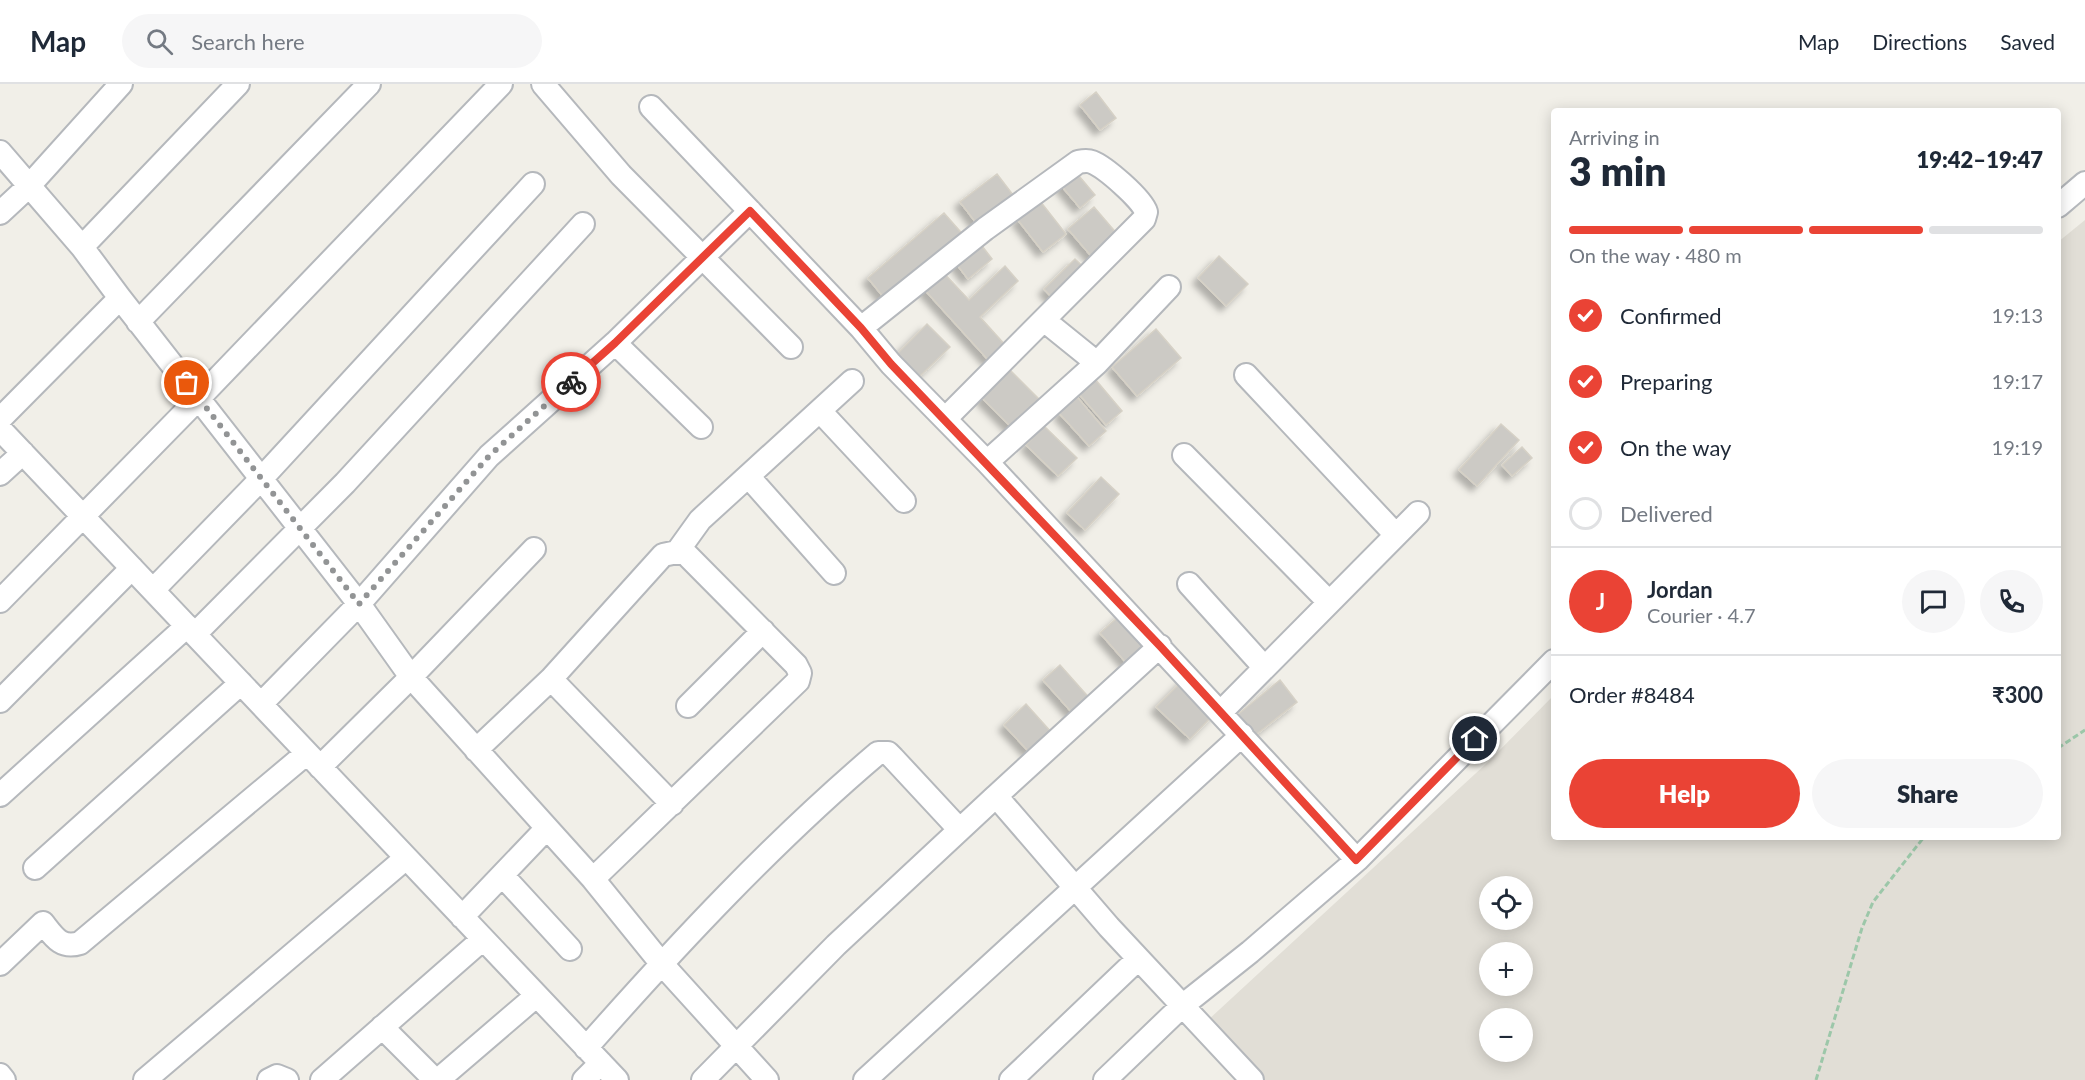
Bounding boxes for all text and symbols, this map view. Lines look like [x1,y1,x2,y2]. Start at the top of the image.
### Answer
search box [122,14,542,68]
text: Map [30,24,86,58]
icon: search [143,25,176,58]
text: Search here [191,28,305,55]
text: Map [1798,29,1839,54]
text: Directions [1872,29,1967,54]
text: Saved [2000,29,2055,54]
text: Arriving in [1569,125,1660,149]
text: 19:42–19:47 [1917,146,2043,173]
text: 3 min [1569,148,1666,194]
text: On the way · 480 m [1569,243,1742,267]
icon: check [1569,299,1602,332]
text: Confirmed [1620,302,1722,329]
text: 19:13 [1992,303,2043,327]
courier [541,352,601,412]
pin [161,357,212,408]
icon: check [1569,365,1602,398]
icon: bag [170,366,203,399]
icon: bike [555,366,588,399]
text: Preparing [1620,368,1712,395]
text: 19:17 [1992,369,2043,393]
icon: check [1569,431,1602,464]
text: On the way [1620,434,1731,461]
text: 19:19 [1992,435,2043,459]
text: Delivered [1620,500,1713,527]
button: chat [1902,570,1965,633]
button: phone [1980,570,2043,633]
text: Jordan [1647,576,1713,603]
text: J [1596,588,1605,615]
text: Courier · 4.7 [1647,603,1756,627]
text: Order #8484 [1569,681,1695,708]
text: ₹300 [1992,681,2043,708]
pin [1449,713,1500,764]
icon: home [1458,722,1491,755]
button: Help [1569,759,1800,828]
button: Share [1812,759,2043,828]
map controls [1479,876,1533,1062]
button: locate [1479,876,1533,930]
button: + [1479,942,1533,996]
button: − [1479,1008,1533,1062]

